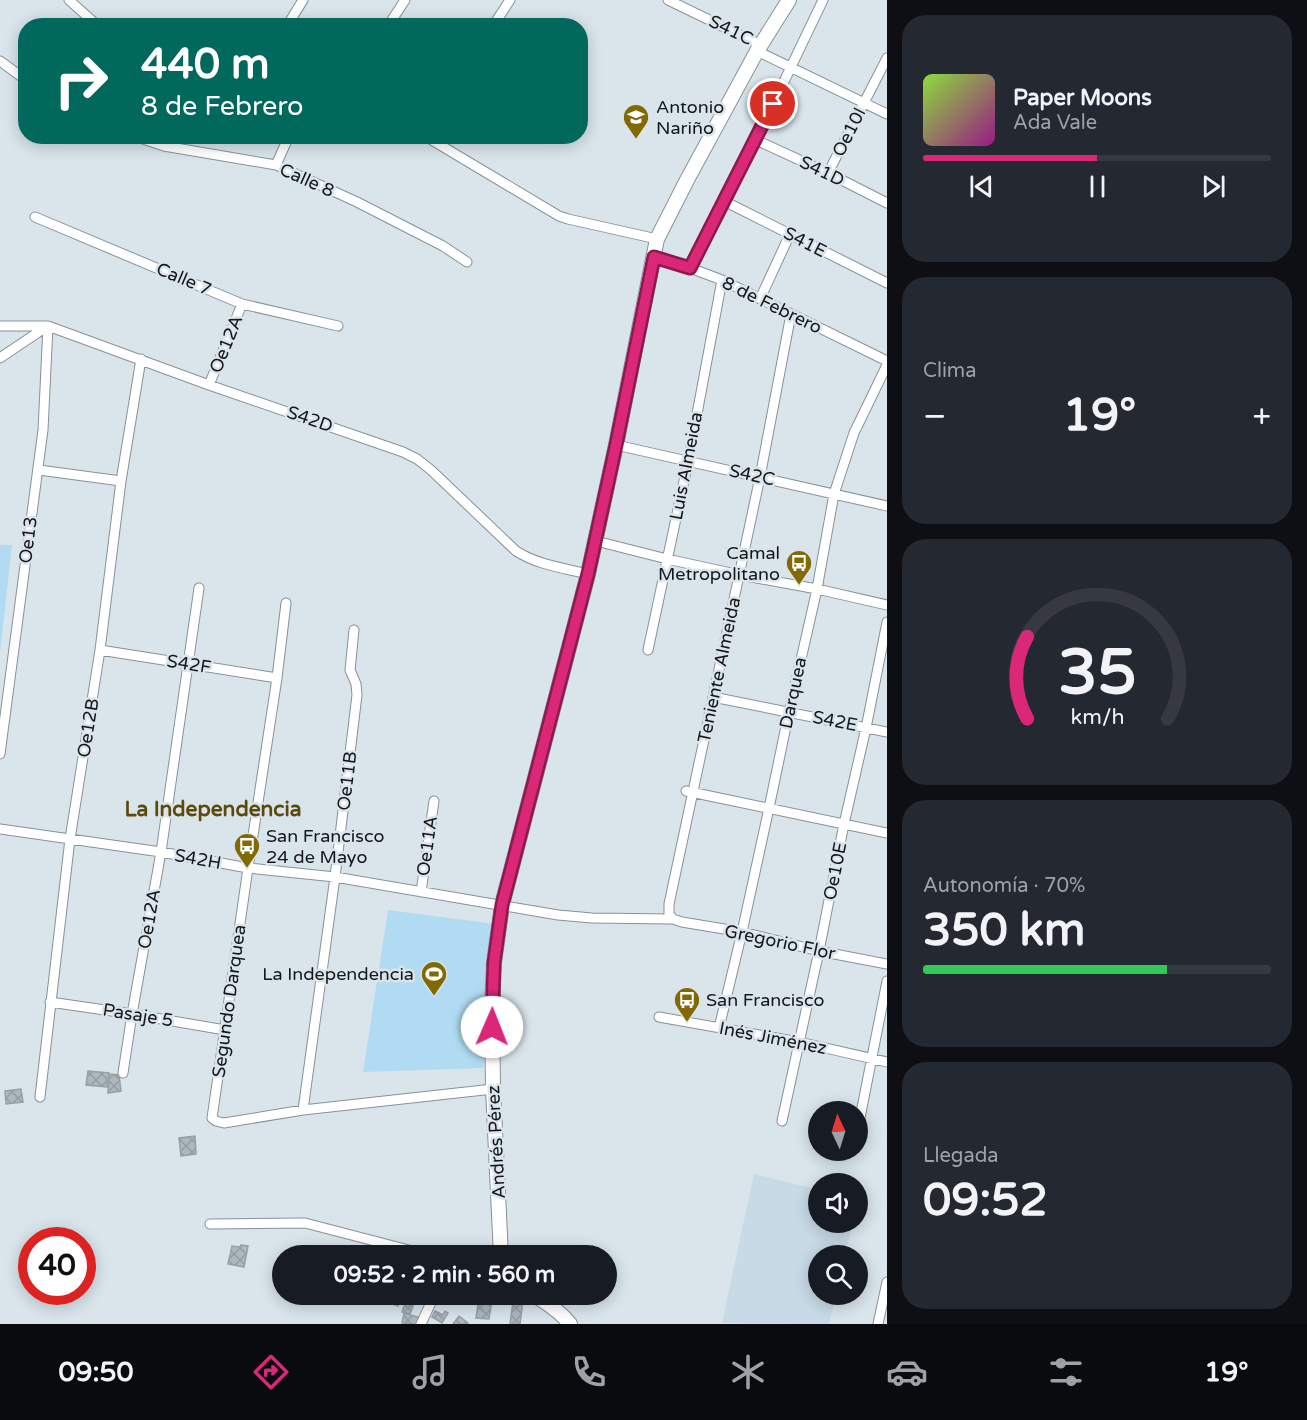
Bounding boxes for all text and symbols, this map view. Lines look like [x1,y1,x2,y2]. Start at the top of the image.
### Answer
street label: S41C [705,10,757,50]
text: 440 m [141,39,270,90]
icon: right [42,42,120,120]
pin [747,78,798,129]
text: Paper Moons [1013,85,1152,111]
icon: arrive [756,87,789,120]
text: 8 de Febrero [141,90,304,123]
place label: Antonio Nariño [656,96,724,139]
school or university icon: Antonio Nariño [621,102,651,140]
street label: Oe10I [827,104,871,160]
text: Ada Vale [1013,111,1097,135]
street label: S41D [796,151,848,191]
street label: Calle 8 [276,158,338,202]
icon: previous [965,170,998,203]
icon: pause [1081,170,1114,203]
icon: next [1197,170,1230,203]
street label: S41E [780,222,830,262]
street label: Calle 7 [153,258,215,300]
street label: 8 de Febrero [718,271,826,339]
street label: Oe12A [204,312,248,376]
text: Clima [923,359,976,383]
text: 19° [1063,389,1136,443]
text: − [923,397,947,436]
text: + [1252,397,1271,436]
street label: S42D [284,401,336,437]
street label: Luis Almeida [665,410,707,522]
street label: S42C [727,459,777,491]
street label: Oe13 [14,515,42,565]
place label: Camal Metropolitano [658,542,780,585]
bus stop icon: Camal Metropolitano [784,548,814,586]
street label: Teniente Almeida [693,595,745,745]
text: 35 [1058,636,1136,711]
street label: S42F [165,650,213,678]
street label: Darquea [775,655,811,731]
street label: Oe12B [72,697,104,759]
text: km/h [1070,704,1124,730]
street label: S42E [811,706,859,736]
street label: Oe11B [332,750,362,812]
district label: La Independencia [124,797,302,822]
street label: Oe11A [412,815,442,877]
place label: San Francisco 24 de Mayo [266,825,385,868]
bus stop icon: San Francisco 24 de Mayo [232,831,262,869]
street label: Oe10E [819,840,851,902]
street label: S42H [173,844,223,874]
text: Autonomía · 70% [923,874,1085,898]
street label: Oe12A [133,887,165,951]
text: 350 km [923,904,1085,958]
street label: Gregorio Flor [723,920,838,965]
street label: Segundo Darquea [207,923,251,1079]
sports icon: La Independencia [419,959,449,997]
place label: La Independencia [262,963,414,985]
bus stop icon: San Francisco [672,985,702,1023]
place label: San Francisco [706,989,825,1011]
position arrow [460,995,524,1059]
street label: Pasaje 5 [101,999,175,1031]
street label: Inés Jiménez [717,1017,829,1059]
street label: Andrés Pérez [482,1085,510,1199]
north arrow [808,1101,868,1161]
map controls [808,1101,868,1305]
text: Llegada [923,1144,999,1168]
button: sound [808,1173,868,1233]
text: 09:52 [923,1174,1048,1228]
speed limit sign: 40 [18,1227,96,1305]
button: search [808,1245,868,1305]
text: 09:52 · 2 min · 560 m [334,1262,555,1288]
icon: directions [250,1351,292,1393]
icon: music [409,1351,451,1393]
icon: phone [568,1351,610,1393]
icon: climate [727,1351,769,1393]
icon: car [886,1351,928,1393]
icon: filters [1045,1351,1087,1393]
text: 09:50 [59,1356,133,1389]
text: 19° [1204,1356,1248,1389]

